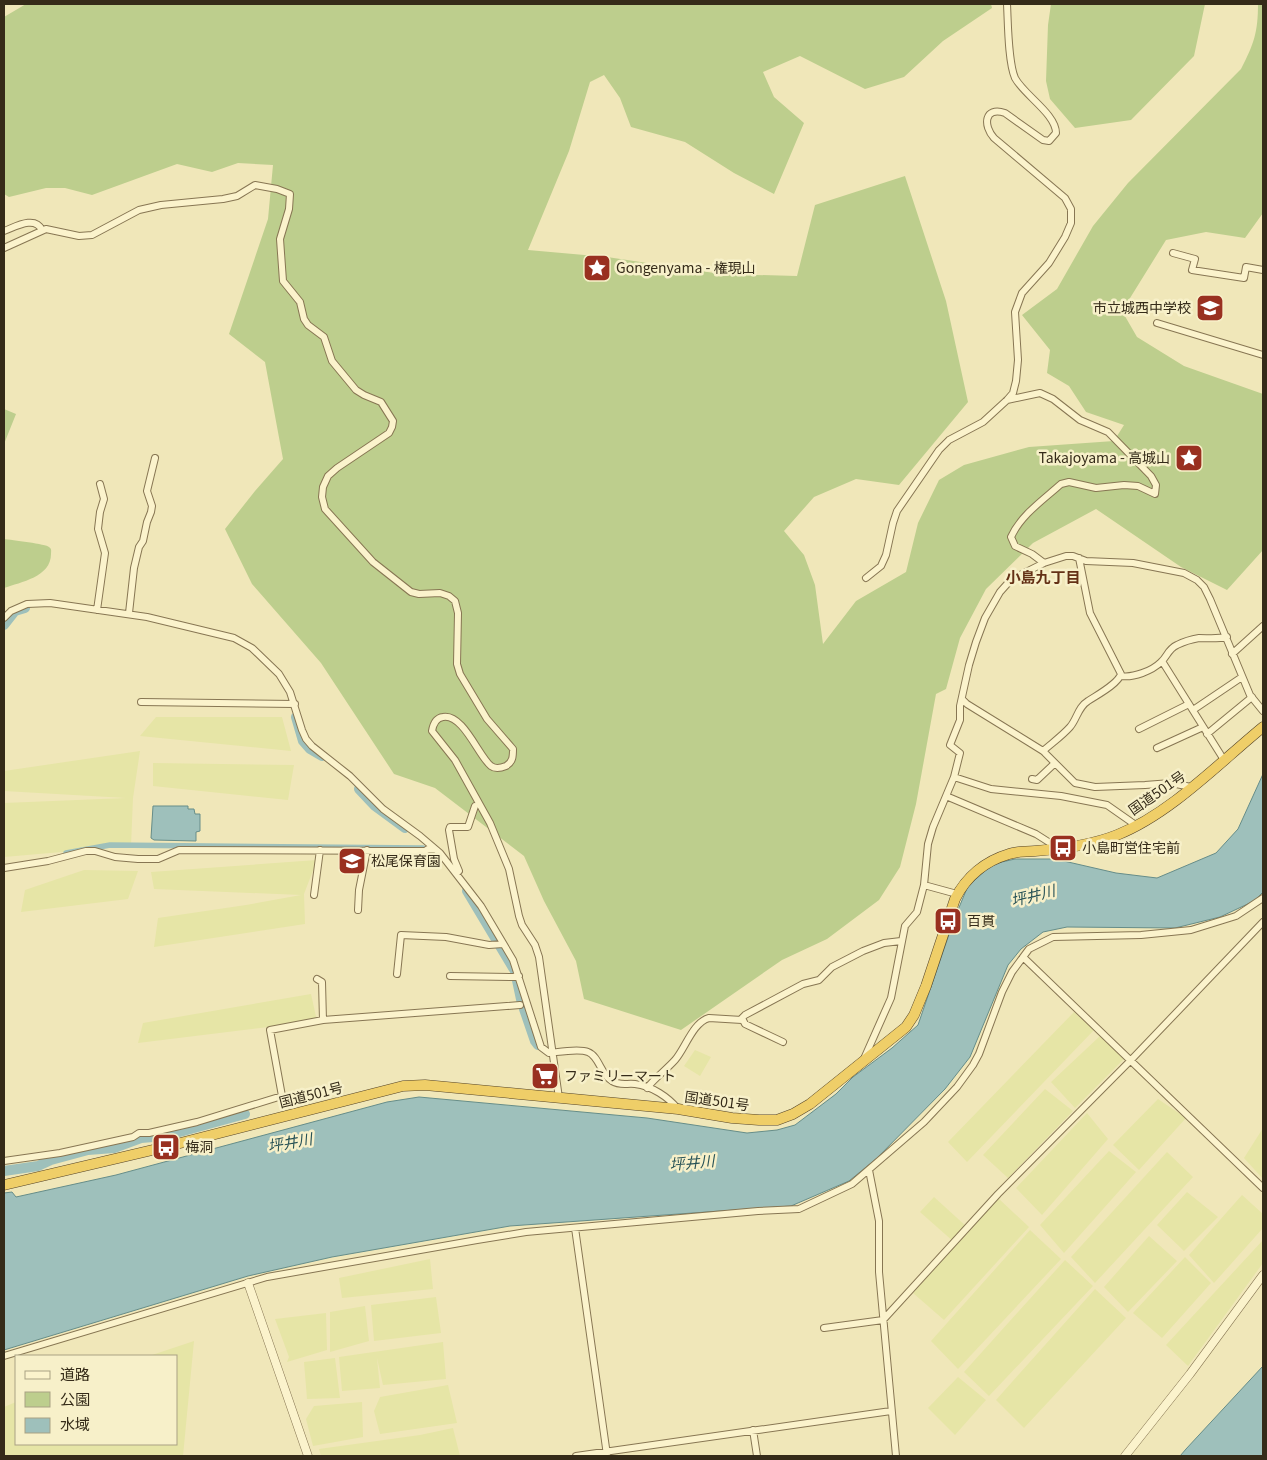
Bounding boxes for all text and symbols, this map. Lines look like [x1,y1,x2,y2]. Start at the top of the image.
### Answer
place icon: Gongenyama - 権現山 [582,253,612,283]
place label: Gongenyama - 権現山 [616,257,755,277]
school or university icon: 市立城西中学校 [1195,293,1225,323]
place label: 市立城西中学校 [1093,297,1191,317]
place icon: Takajoyama - 高城山 [1174,443,1204,473]
place label: Takajoyama - 高城山 [1038,447,1170,467]
district label: 小島九丁目 [1005,566,1081,587]
street label: 国道501号 [1124,765,1189,819]
bus stop icon: 小島町営住宅前 [1048,833,1078,863]
place label: 小島町営住宅前 [1082,837,1180,857]
school or university icon: 松尾保育園 [337,846,367,876]
place label: 松尾保育園 [371,850,441,870]
water label: 坪井川 [1008,878,1059,910]
bus stop icon: 百貫 [933,906,963,936]
place label: 百貫 [967,910,995,930]
supermarket icon: ファミリーマート [530,1061,560,1091]
place label: ファミリーマート [564,1065,676,1085]
street label: 国道501号 [277,1076,345,1112]
street label: 国道501号 [683,1086,751,1114]
water label: 坪井川 [266,1127,316,1156]
bus stop icon: 梅洞 [151,1132,181,1162]
place label: 梅洞 [185,1136,213,1156]
water label: 坪井川 [669,1149,717,1174]
legend [15,1355,178,1445]
text: 道路 [60,1363,90,1384]
text: 公園 [60,1388,90,1409]
text: 水域 [60,1413,90,1434]

